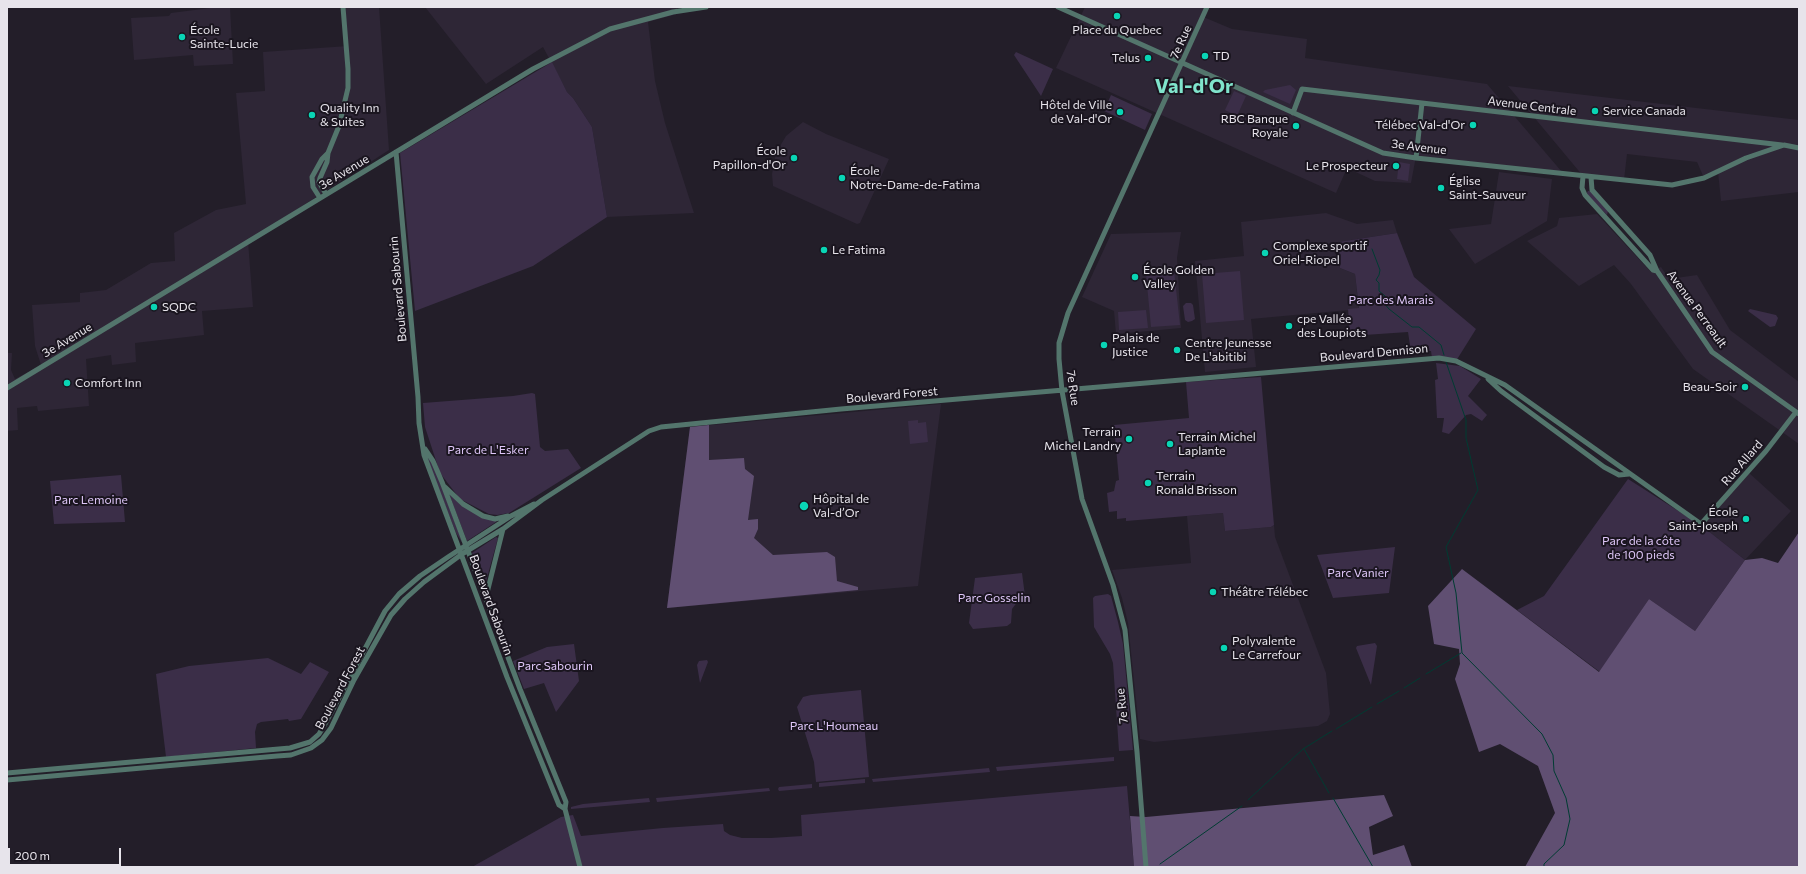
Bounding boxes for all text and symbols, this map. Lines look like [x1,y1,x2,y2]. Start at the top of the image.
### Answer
marker: Place du Quebec [1112,11,1122,21]
place label: École Sainte-Lucie [190,23,258,51]
place label: Place du Quebec [1072,23,1162,37]
street label: 7e Rue [1167,23,1195,61]
marker: École Sainte-Lucie [177,32,187,42]
place label: TD [1213,49,1230,63]
place label: Telus [1112,51,1140,65]
marker: TD [1200,51,1210,61]
marker: Telus [1143,53,1153,63]
district label: Val-d'Or [1155,74,1233,98]
street label: Avenue Centrale [1487,93,1577,119]
place label: Hôtel de Ville de Val-d'Or [1040,98,1112,126]
place label: Quality Inn & Suites [320,101,379,129]
place label: Service Canada [1603,104,1686,118]
marker: Service Canada [1590,106,1600,116]
marker: Hôtel de Ville de Val-d'Or [1115,107,1125,117]
marker: Quality Inn & Suites [307,110,317,120]
place label: RBC Banque Royale [1221,112,1288,140]
place label: Télébec Val-d'Or [1375,118,1465,132]
marker: Télébec Val-d'Or [1468,120,1478,130]
marker: RBC Banque Royale [1291,121,1301,131]
street label: 3e Avenue [1391,136,1447,158]
place label: École Papillon-d'Or [713,144,786,172]
street label: 3e Avenue [317,152,371,192]
marker: École Papillon-d'Or [789,153,799,163]
place label: Le Prospecteur [1306,159,1388,173]
marker: Le Prospecteur [1391,161,1401,171]
place label: École Notre-Dame-de-Fatima [850,164,980,192]
marker: École Notre-Dame-de-Fatima [837,173,847,183]
place label: Église Saint-Sauveur [1449,174,1526,202]
marker: Église Saint-Sauveur [1436,183,1446,193]
street label: Boulevard Sabourin [386,236,410,342]
place label: Complexe sportif Oriel-Riopel [1273,239,1367,267]
place label: Le Fatima [832,243,885,257]
marker: Le Fatima [819,245,829,255]
marker: Complexe sportif Oriel-Riopel [1260,248,1270,258]
place label: École Golden Valley [1143,263,1214,291]
street label: Avenue Perreault [1664,267,1730,351]
marker: École Golden Valley [1130,272,1140,282]
park label: Parc des Marais [1349,293,1433,307]
place label: SQDC [162,300,196,314]
marker: SQDC [149,302,159,312]
place label: cpe Vallée des Loupiots [1297,312,1366,340]
street label: 3e Avenue [40,320,94,360]
marker: cpe Vallée des Loupiots [1284,321,1294,331]
place label: Palais de Justice [1112,331,1159,359]
place label: Centre Jeunesse De L'abitibi [1185,336,1272,364]
marker: Palais de Justice [1099,340,1109,350]
street label: Boulevard Dennison [1319,341,1429,365]
marker: Centre Jeunesse De L'abitibi [1172,345,1182,355]
street label: 7e Rue [1063,369,1083,407]
place label: Comfort Inn [75,376,142,390]
marker: Comfort Inn [62,378,72,388]
place label: Beau-Soir [1683,380,1737,394]
marker: Beau-Soir [1740,382,1750,392]
street label: Boulevard Forest [846,384,938,406]
place label: Terrain Michel Landry [1044,425,1121,453]
place label: Terrain Michel Laplante [1178,430,1256,458]
marker: Terrain Michel Landry [1124,434,1134,444]
street label: Rue Allard [1718,437,1766,489]
marker: Terrain Michel Laplante [1165,439,1175,449]
park label: Parc de L'Esker [447,443,529,457]
place label: Terrain Ronald Brisson [1156,469,1237,497]
marker: Terrain Ronald Brisson [1143,478,1153,488]
place label: Hôpital de Val-d’Or [813,492,869,520]
park label: Parc Lemoine [54,493,128,507]
marker: Hôpital de Val-d’Or [798,500,810,512]
place label: École Saint-Joseph [1668,505,1738,533]
marker: École Saint-Joseph [1741,514,1751,524]
park label: Parc de la côte de 100 pieds [1602,534,1680,562]
street label: Boulevard Sabourin [466,553,516,657]
park label: Parc Vanier [1327,566,1389,580]
place label: Théâtre Télébec [1221,585,1308,599]
marker: Théâtre Télébec [1208,587,1218,597]
park label: Parc Gosselin [958,591,1030,605]
place label: Polyvalente Le Carrefour [1232,634,1301,662]
marker: Polyvalente Le Carrefour [1219,643,1229,653]
street label: Boulevard Forest [312,644,368,732]
park label: Parc Sabourin [517,659,593,673]
street label: 7e Rue [1113,688,1131,724]
park label: Parc L'Houmeau [790,719,878,733]
scale bar [10,840,123,866]
text: 200 m [15,848,50,862]

